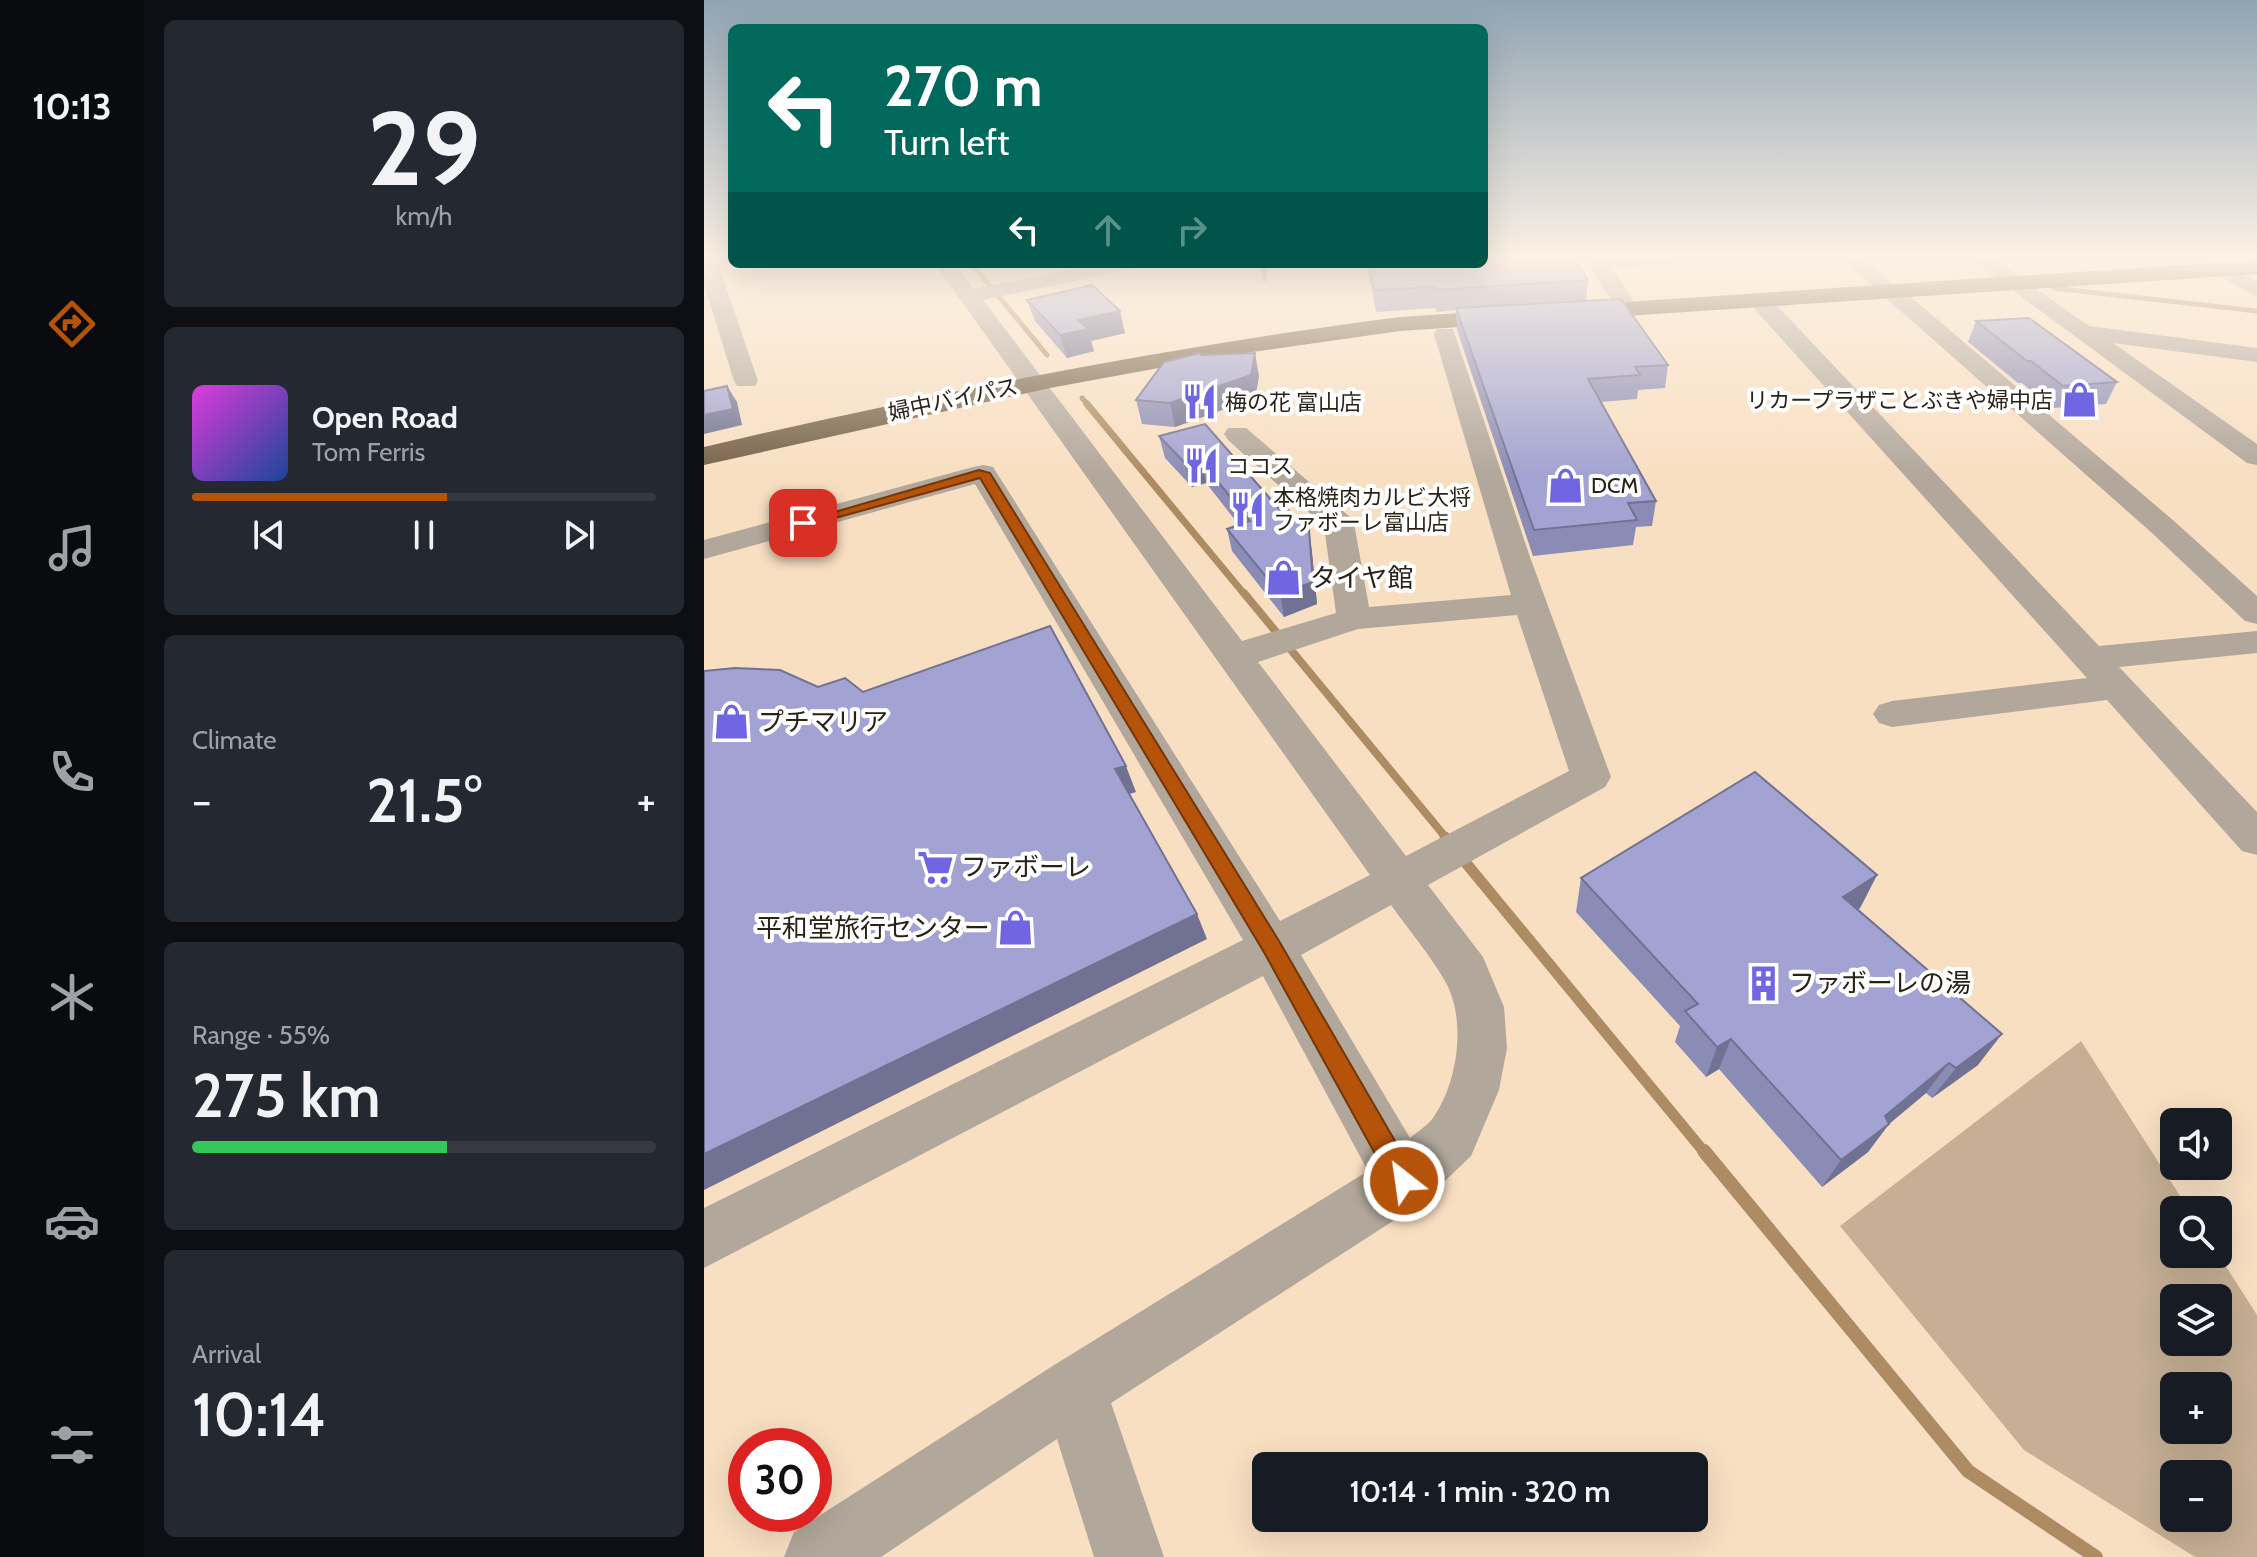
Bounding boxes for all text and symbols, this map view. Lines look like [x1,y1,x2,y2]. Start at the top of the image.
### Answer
text: 270 m [884,52,1042,120]
icon: left [752,56,856,160]
text: 10:13 [32,84,112,128]
text: 29 [367,85,481,211]
text: Turn left [884,120,1009,164]
text: km/h [396,200,452,232]
icon: left [1002,208,1046,252]
icon: ahead [1086,208,1130,252]
icon: right [1170,208,1214,252]
icon: directions [44,296,100,352]
street label: 婦中バイパス [886,373,1020,426]
shop icon: リカープラザことぶきや婦中店 [2060,381,2098,419]
restaurant icon: 梅の花 富山店 [1180,383,1218,421]
place label: リカープラザことぶきや婦中店 [1746,387,2053,414]
place label: 梅の花 富山店 [1225,389,1362,416]
text: Open Road [312,399,458,436]
text: Tom Ferris [312,436,425,468]
restaurant icon: ココス [1182,447,1220,485]
place label: ココス [1227,453,1293,480]
shop icon: DCM [1546,466,1584,504]
place label: DCM [1591,472,1638,499]
place label: 本格焼肉カルビ大将 ファボーレ富山店 [1273,484,1471,536]
pin [769,489,837,557]
restaurant icon: 本格焼肉カルビ大将 ファボーレ富山店 [1228,491,1266,529]
icon: arrive [781,501,825,545]
icon: previous [247,513,291,557]
icon: pause [402,513,446,557]
icon: next [557,513,601,557]
icon: music [44,520,100,576]
shop icon: タイヤ館 [1265,559,1303,597]
place label: タイヤ館 [1310,562,1413,594]
shop icon: プチマリア [713,703,751,741]
place label: プチマリア [758,706,888,738]
text: Climate [192,724,277,756]
icon: phone [44,744,100,800]
text: 21.5° [366,764,482,837]
text: − [192,774,211,827]
text: + [637,774,656,827]
supermarket icon: ファボーレ [916,848,954,886]
place label: ファボーレ [961,851,1091,883]
shop icon: 平和堂旅行センター [997,909,1035,947]
place label: 平和堂旅行センター [756,912,990,944]
building icon: ファボーレの湯 [1744,964,1782,1002]
place label: ファボーレの湯 [1789,967,1971,999]
icon: climate [44,969,100,1025]
text: Range · 55% [192,1019,330,1051]
text: 275 km [192,1059,381,1132]
map controls [2160,1108,2232,1532]
button: sound [2160,1108,2232,1180]
position arrow [1362,1139,1446,1223]
icon: car [44,1193,100,1249]
button: search [2160,1196,2232,1268]
button: layers [2160,1284,2232,1356]
text: Arrival [192,1338,261,1370]
button: + [2160,1372,2232,1444]
text: 10:14 [192,1378,326,1451]
icon: filters [44,1417,100,1473]
speed limit sign: 30 [728,1428,832,1532]
button: − [2160,1460,2232,1532]
text: 10:14 · 1 min · 320 m [1349,1473,1611,1510]

